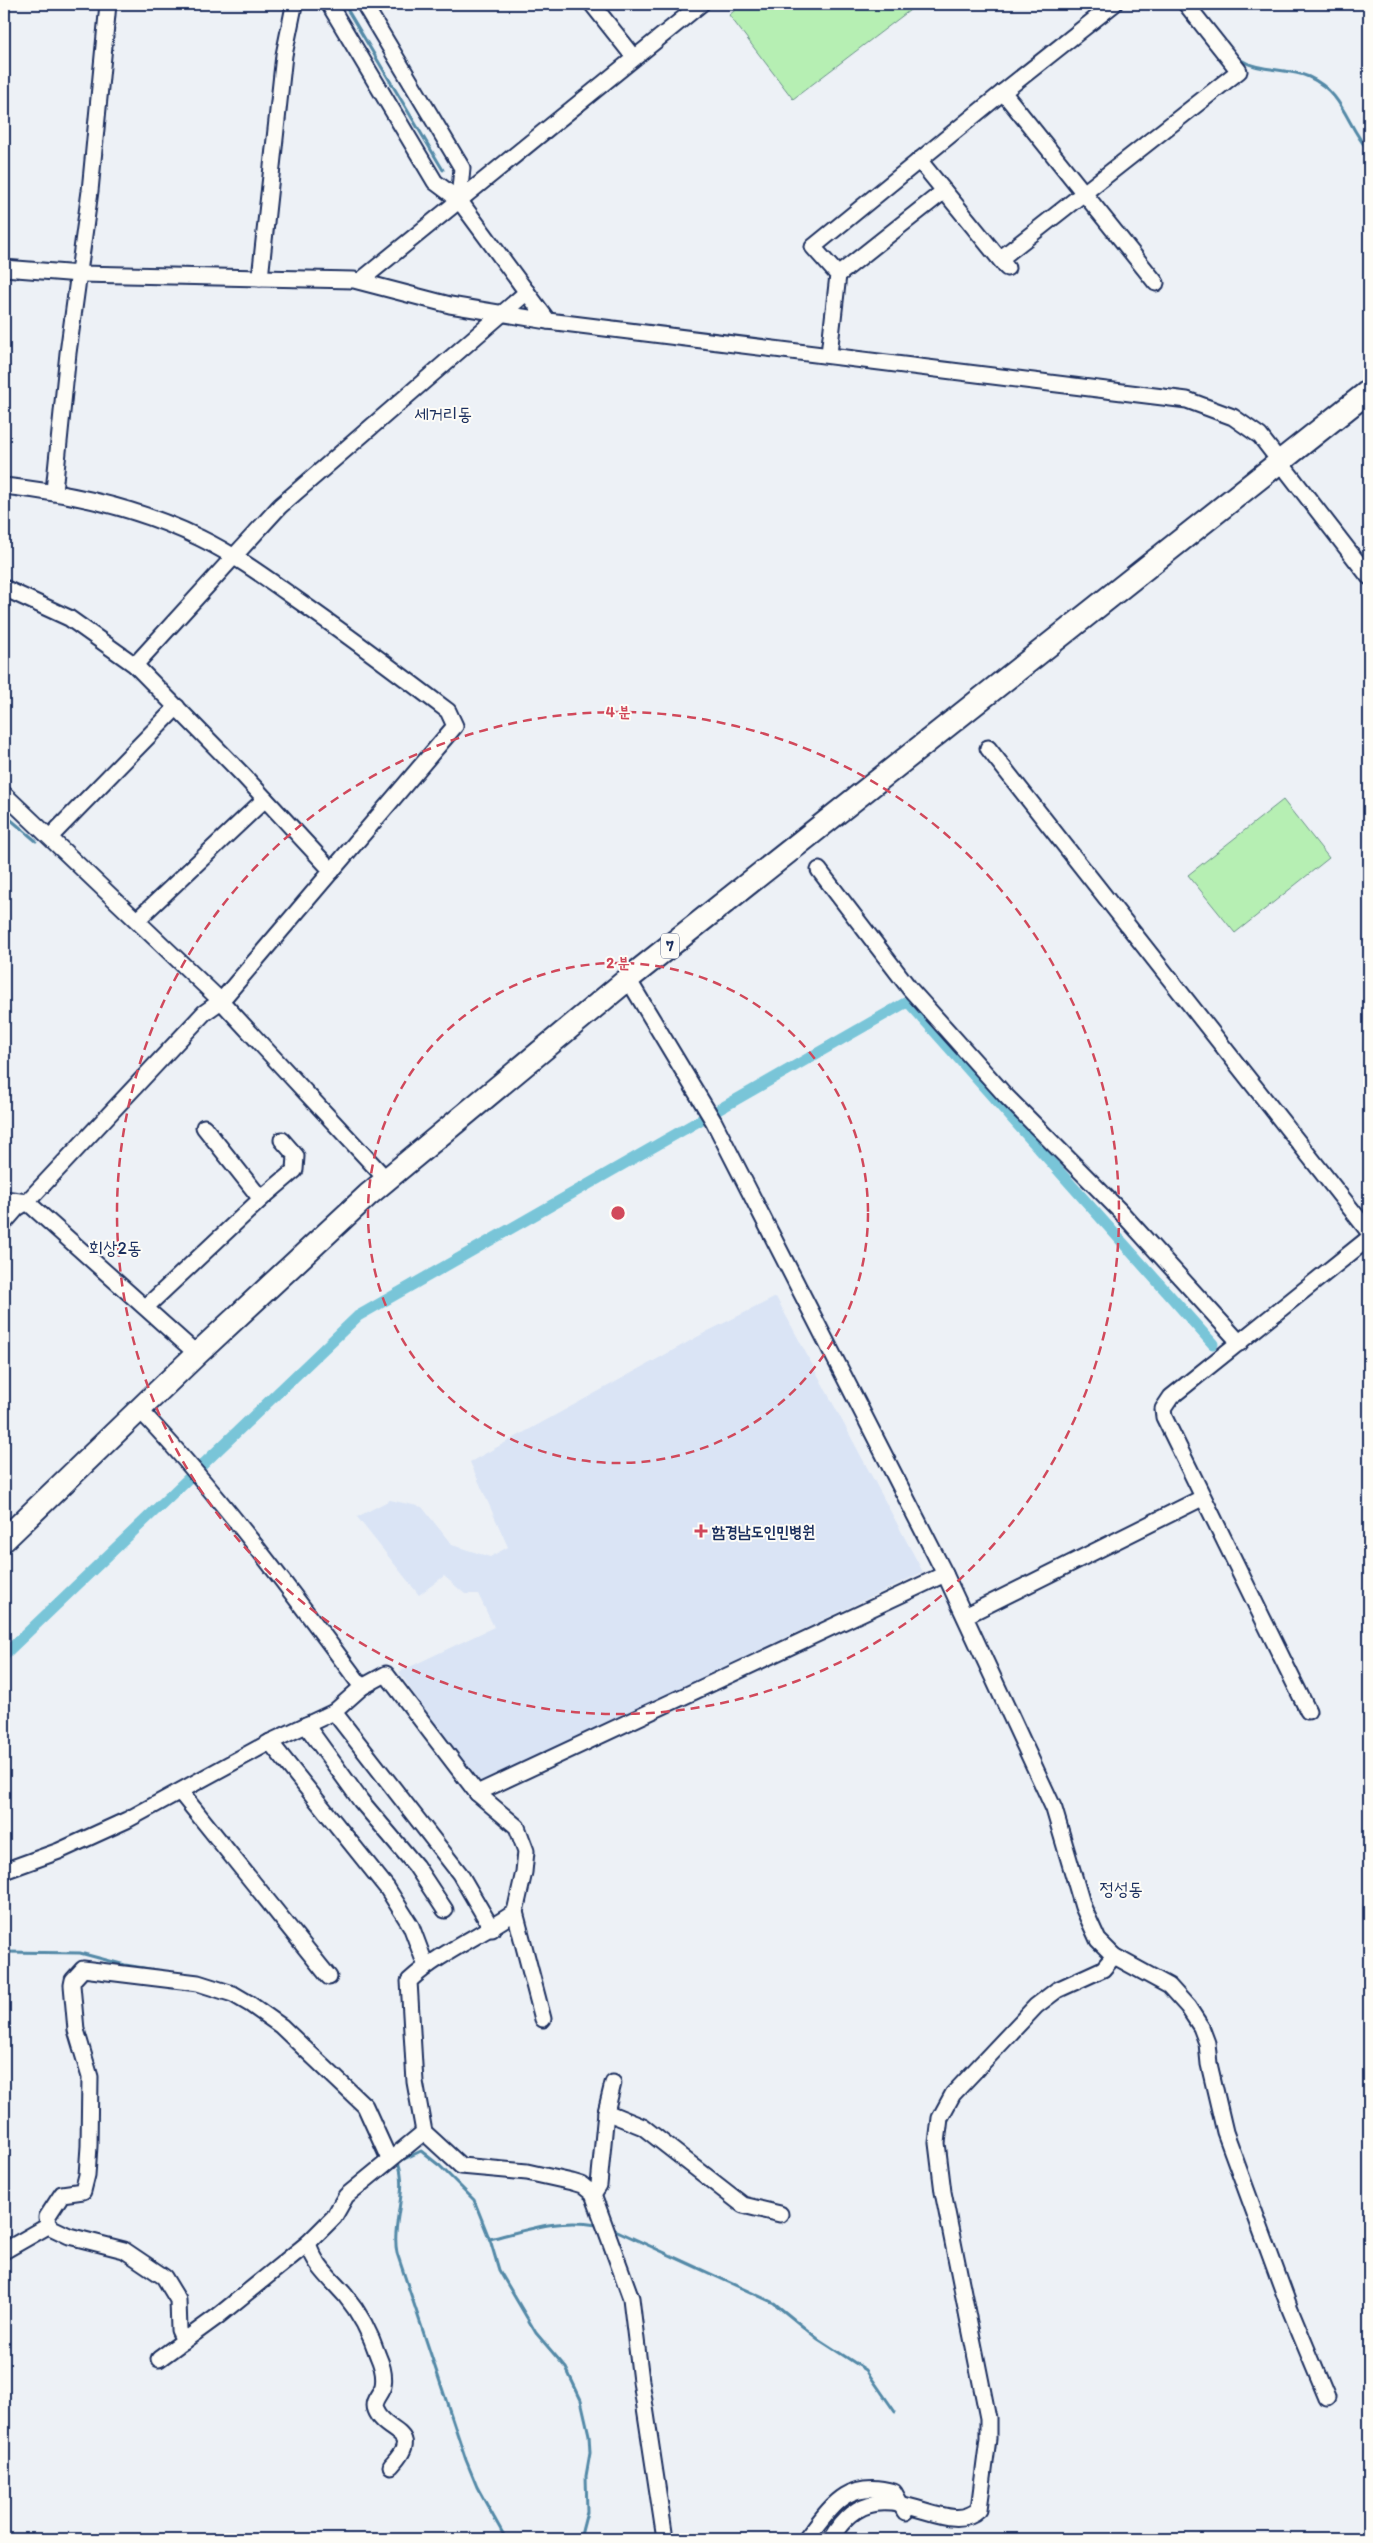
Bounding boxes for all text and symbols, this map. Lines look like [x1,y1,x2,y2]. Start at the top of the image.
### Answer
district label: 세거리동 [414,403,472,425]
text: 4 분 [606,703,630,721]
road number: 7 [661,934,679,958]
text: 2 분 [606,954,630,972]
centre of rings [609,1204,627,1222]
district label: 회상2동 [89,1237,141,1259]
place label: 함경남도인민병원 [711,1522,815,1541]
marker: 함경남도인민병원 [694,1524,708,1538]
district label: 정성동 [1099,1878,1143,1900]

